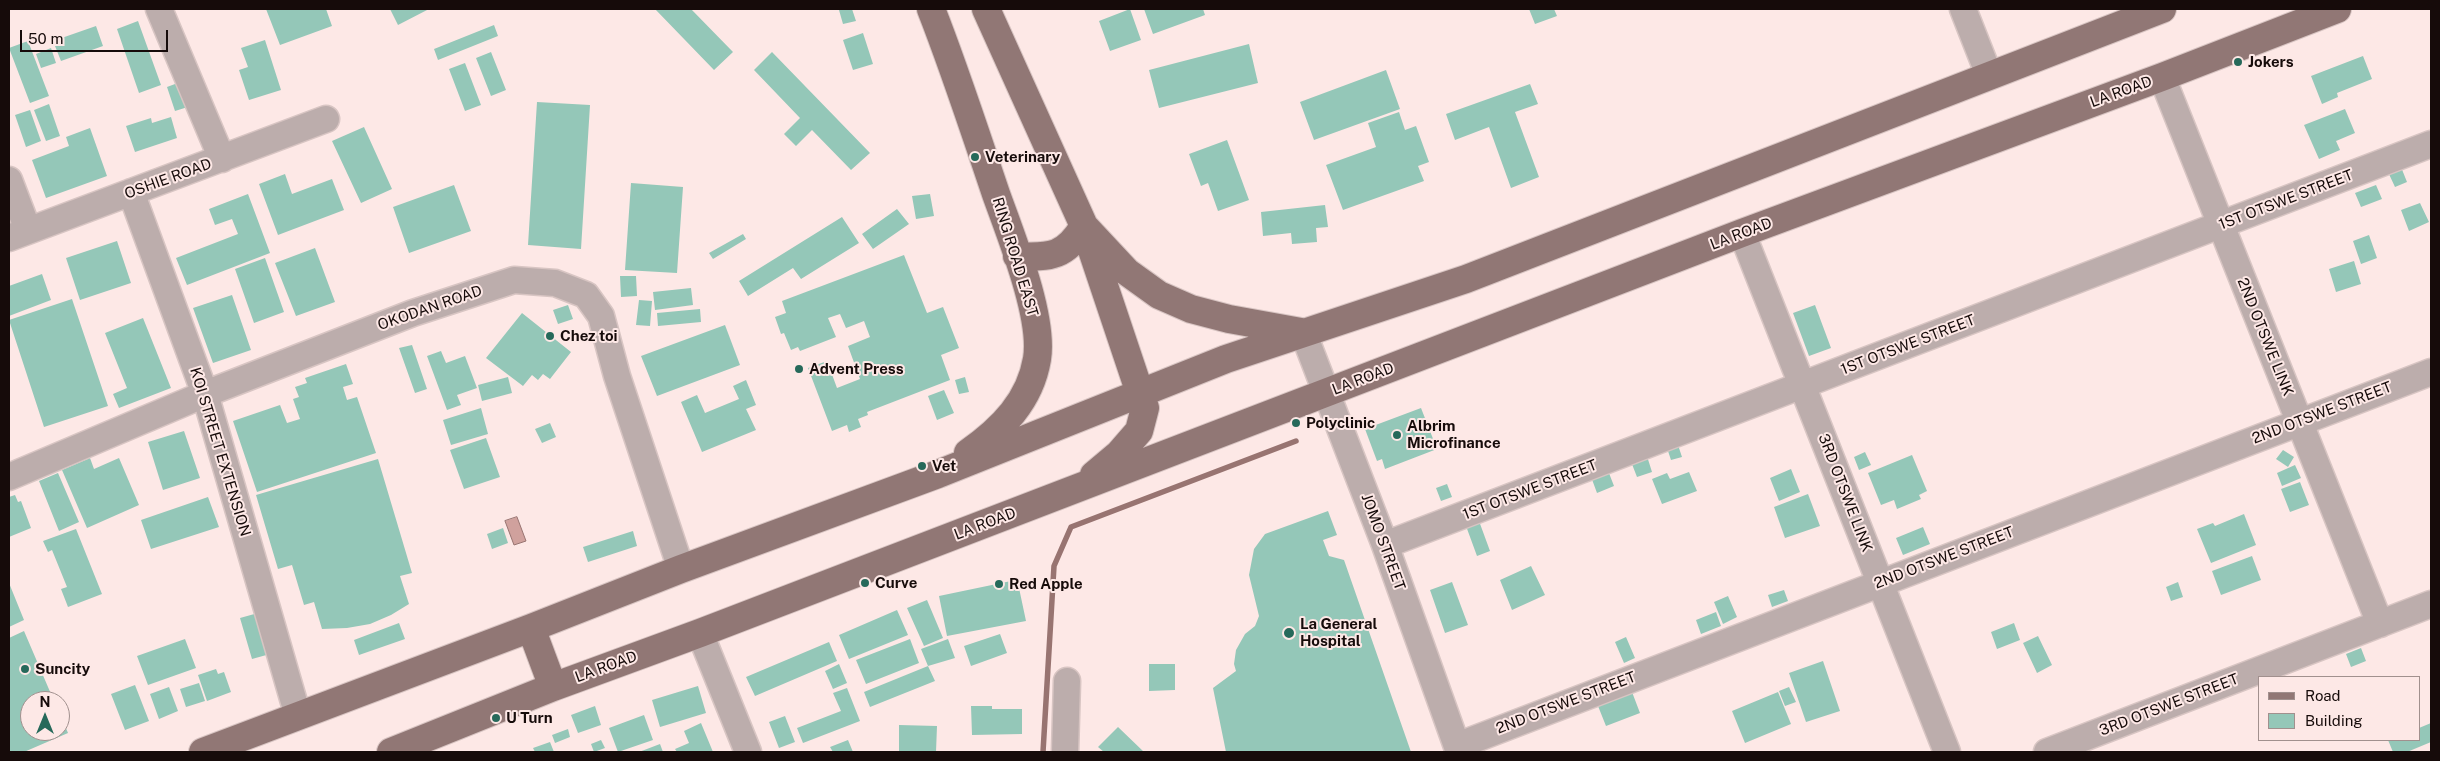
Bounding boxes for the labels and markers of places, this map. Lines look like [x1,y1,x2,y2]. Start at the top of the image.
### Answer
place label: Jokers [2248,53,2294,71]
marker: Jokers [2232,56,2244,68]
place label: Veterinary [985,148,1060,166]
marker: Veterinary [969,151,981,163]
place label: Chez toi [560,327,618,345]
marker: Chez toi [544,330,556,342]
place label: Advent Press [809,360,904,378]
marker: Advent Press [793,363,805,375]
place label: Polyclinic [1306,414,1375,432]
marker: Polyclinic [1290,417,1302,429]
place label: Albrim Microfinance [1407,417,1501,452]
marker: Albrim Microfinance [1391,429,1403,441]
place label: Vet [932,457,956,475]
marker: Vet [916,460,928,472]
place label: Curve [875,574,917,592]
place label: Red Apple [1009,575,1083,593]
marker: Curve [859,577,871,589]
marker: Red Apple [993,578,1005,590]
place label: La General Hospital [1300,615,1377,650]
marker: La General Hospital [1282,626,1296,640]
place label: Suncity [35,660,90,678]
marker: Suncity [19,663,31,675]
place label: U Turn [506,709,553,727]
marker: U Turn [490,712,502,724]

